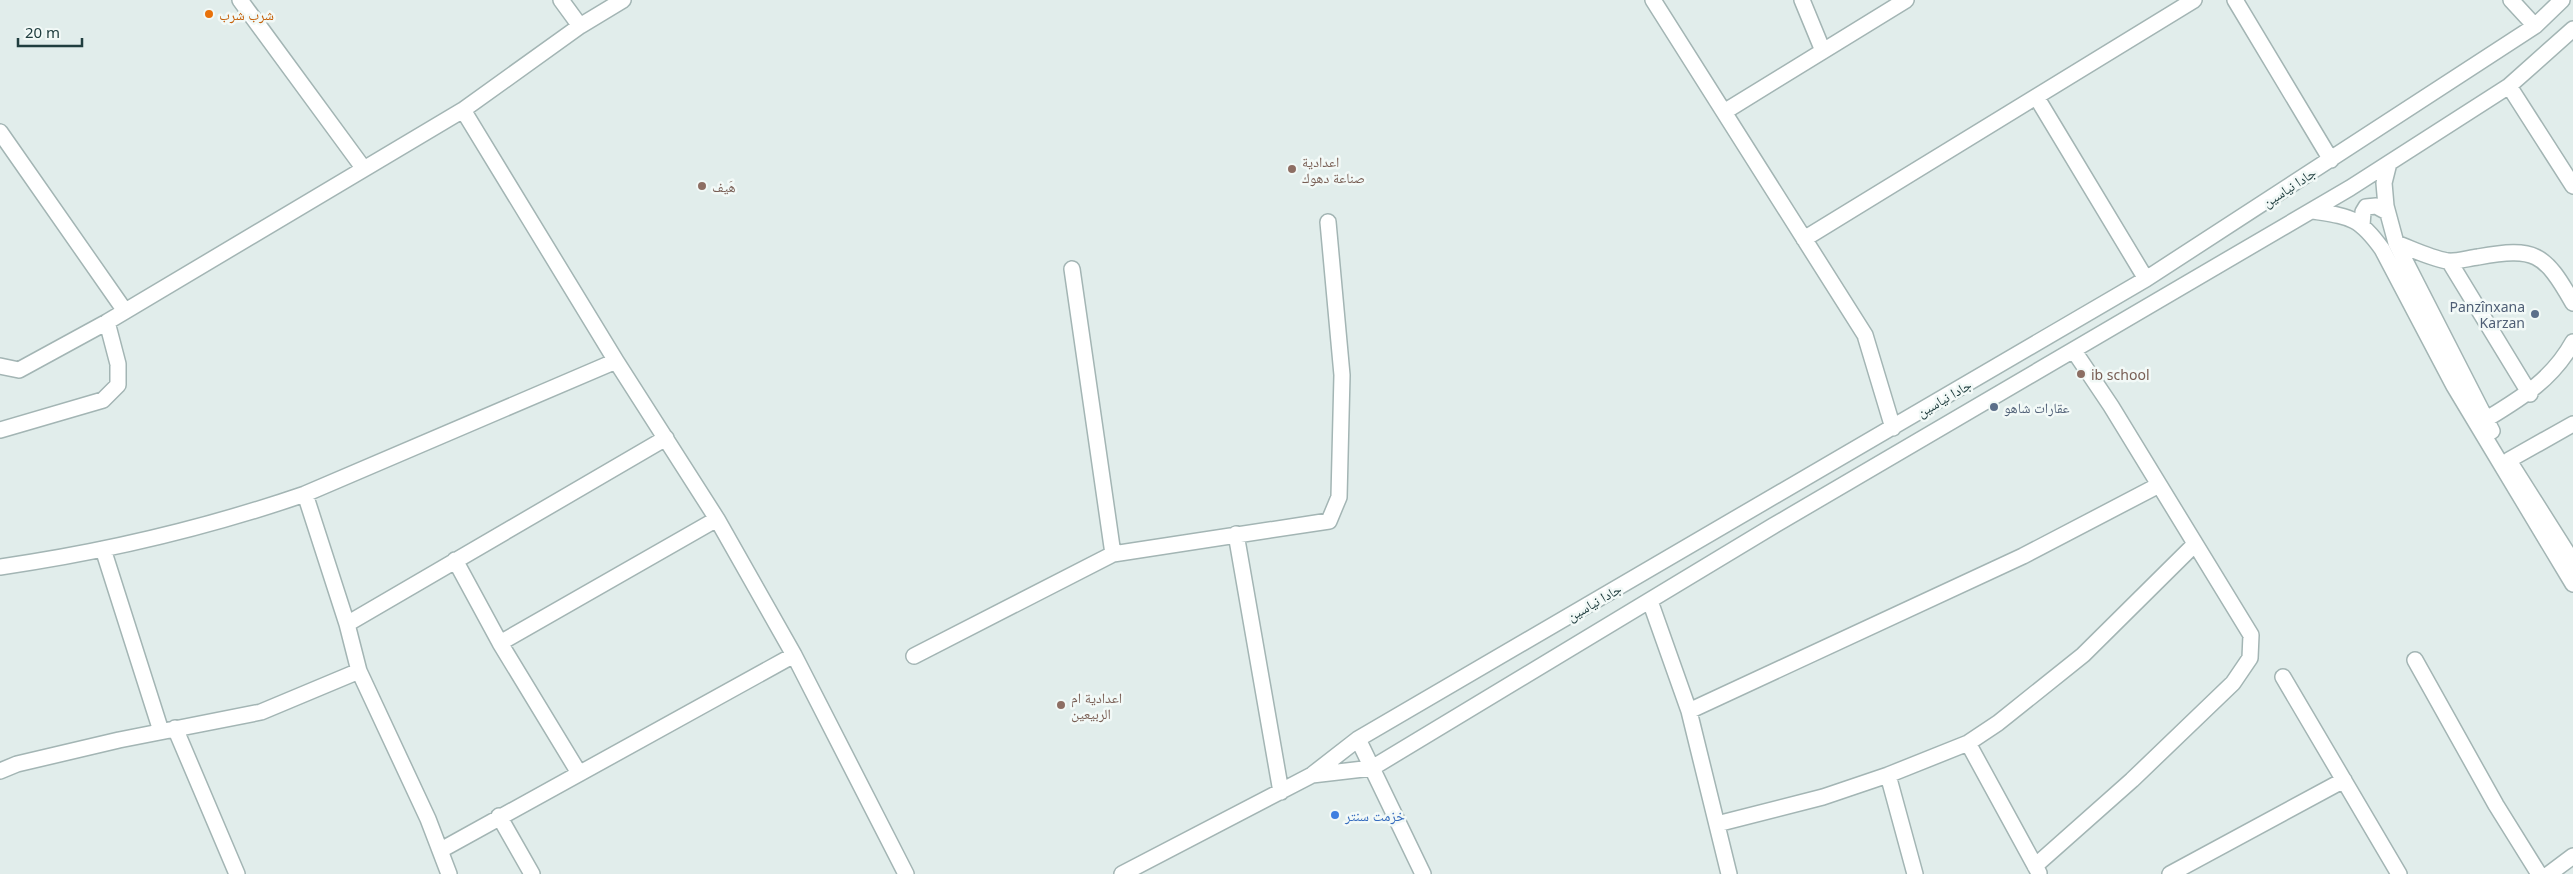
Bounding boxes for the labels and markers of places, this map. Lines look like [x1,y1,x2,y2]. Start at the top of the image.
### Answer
place label: شرب شرب [219,5,274,24]
marker: شرب شرب [203,8,215,20]
place label: اعدادية صناعة دهوك [1302,152,1365,187]
marker: اعدادية صناعة دهوك [1286,163,1298,175]
place label: هَيف [712,177,736,196]
marker: هَيف [696,180,708,192]
place label: Panzînxana Karzan [2449,297,2525,332]
marker: Panzînxana Karzan [2529,308,2541,320]
place label: ib school [2091,365,2150,384]
marker: ib school [2075,368,2087,380]
place label: عقارات شاهو [2004,398,2070,417]
marker: عقارات شاهو [1988,401,2000,413]
place label: اعدادية ام الربيعين [1071,688,1122,723]
marker: اعدادية ام الربيعين [1055,699,1067,711]
place label: خزمت سنتر [1344,806,1405,825]
marker: خزمت سنتر [1329,809,1341,821]

